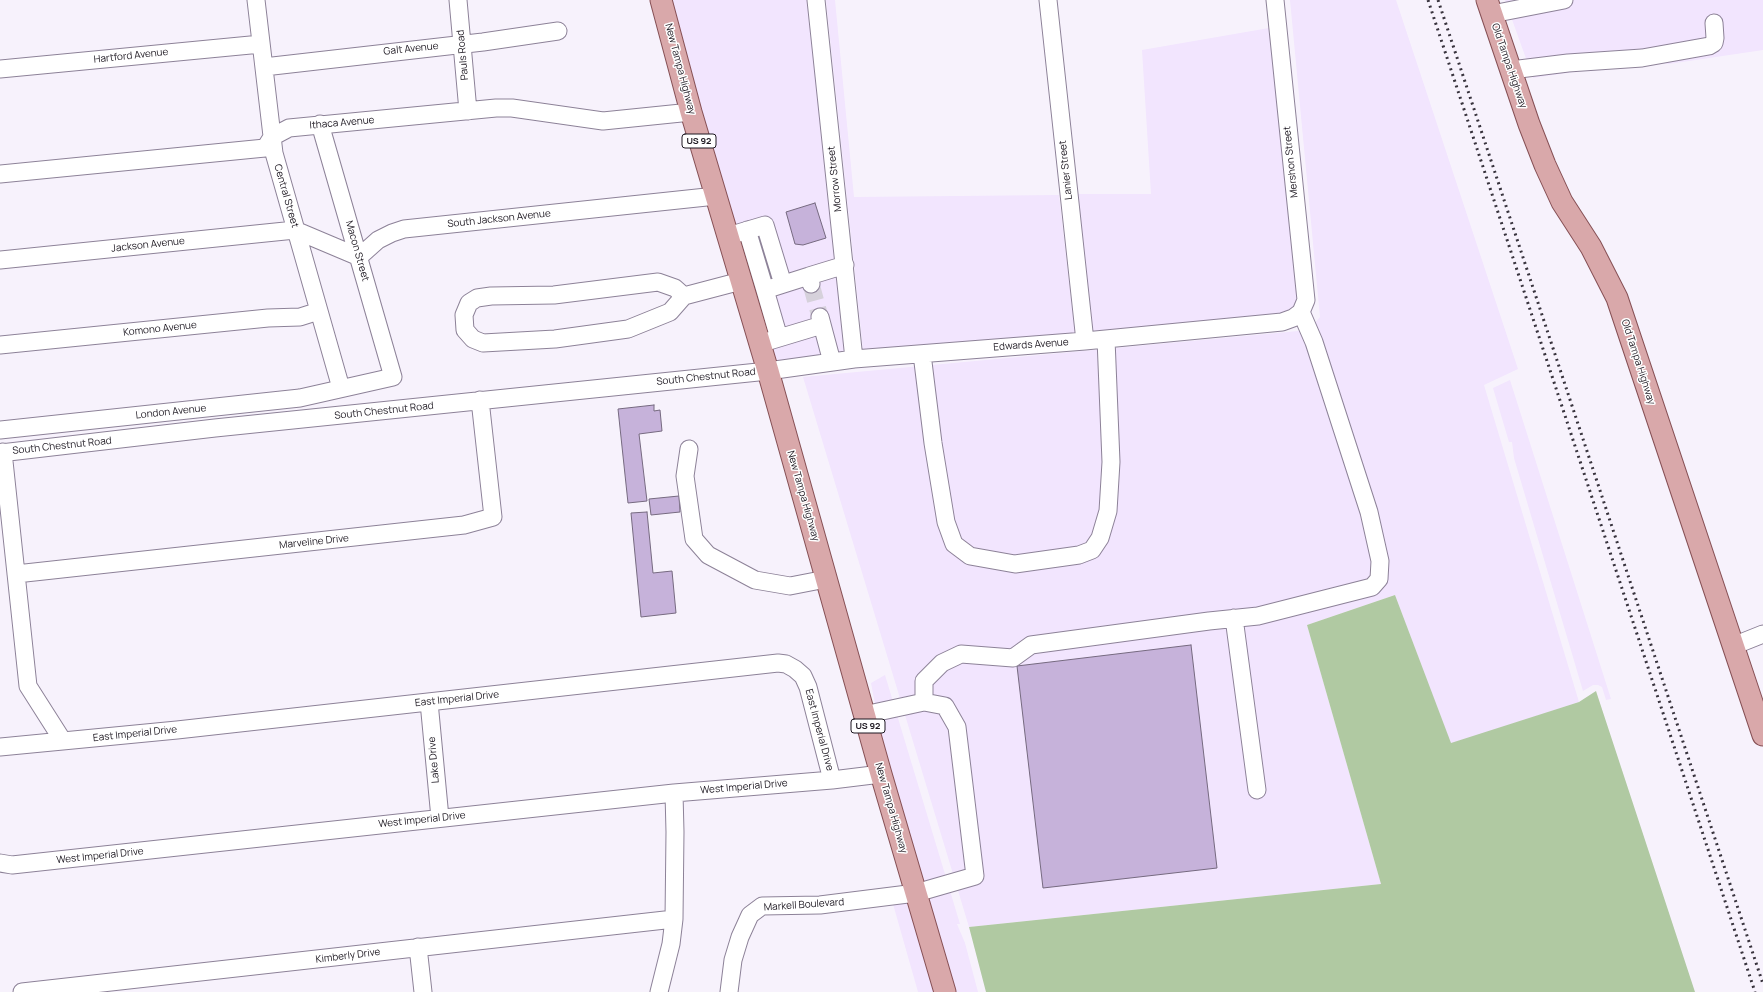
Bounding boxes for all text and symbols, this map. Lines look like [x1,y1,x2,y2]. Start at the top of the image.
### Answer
street label: New Tampa Highway [662,22,698,116]
street label: Old Tampa Highway [1489,22,1529,110]
street label: Pauls Road [455,29,471,81]
street label: Galt Avenue [383,40,439,58]
street label: Hartford Avenue [93,46,169,66]
street label: Ithaca Avenue [309,114,375,132]
street label: Mershon Street [1281,126,1301,198]
road number: US 92 [682,134,716,148]
street label: Lanier Street [1057,140,1075,200]
street label: Morrow Street [826,145,844,213]
street label: Central Street [271,163,301,229]
street label: South Jackson Avenue [447,208,551,230]
street label: Macon Street [343,219,371,283]
street label: Jackson Avenue [111,235,185,255]
street label: Old Tampa Highway [1619,318,1657,406]
street label: Komono Avenue [123,319,197,339]
street label: Edwards Avenue [993,336,1069,354]
street label: South Chestnut Road [656,366,756,388]
street label: South Chestnut Road [334,400,434,422]
street label: London Avenue [135,402,207,422]
street label: South Chestnut Road [12,435,112,457]
street label: New Tampa Highway [784,449,822,543]
street label: Marveline Drive [279,532,349,552]
street label: East Imperial Drive [802,688,836,772]
street label: East Imperial Drive [414,689,500,709]
road number: US 92 [851,719,885,733]
street label: East Imperial Drive [92,724,178,744]
street label: Lake Drive [426,736,442,784]
street label: New Tampa Highway [872,761,910,855]
street label: West Imperial Drive [700,777,788,797]
street label: West Imperial Drive [378,809,466,831]
street label: West Imperial Drive [56,845,144,867]
street label: Markell Boulevard [763,896,845,914]
street label: Kimberly Drive [315,946,381,966]

